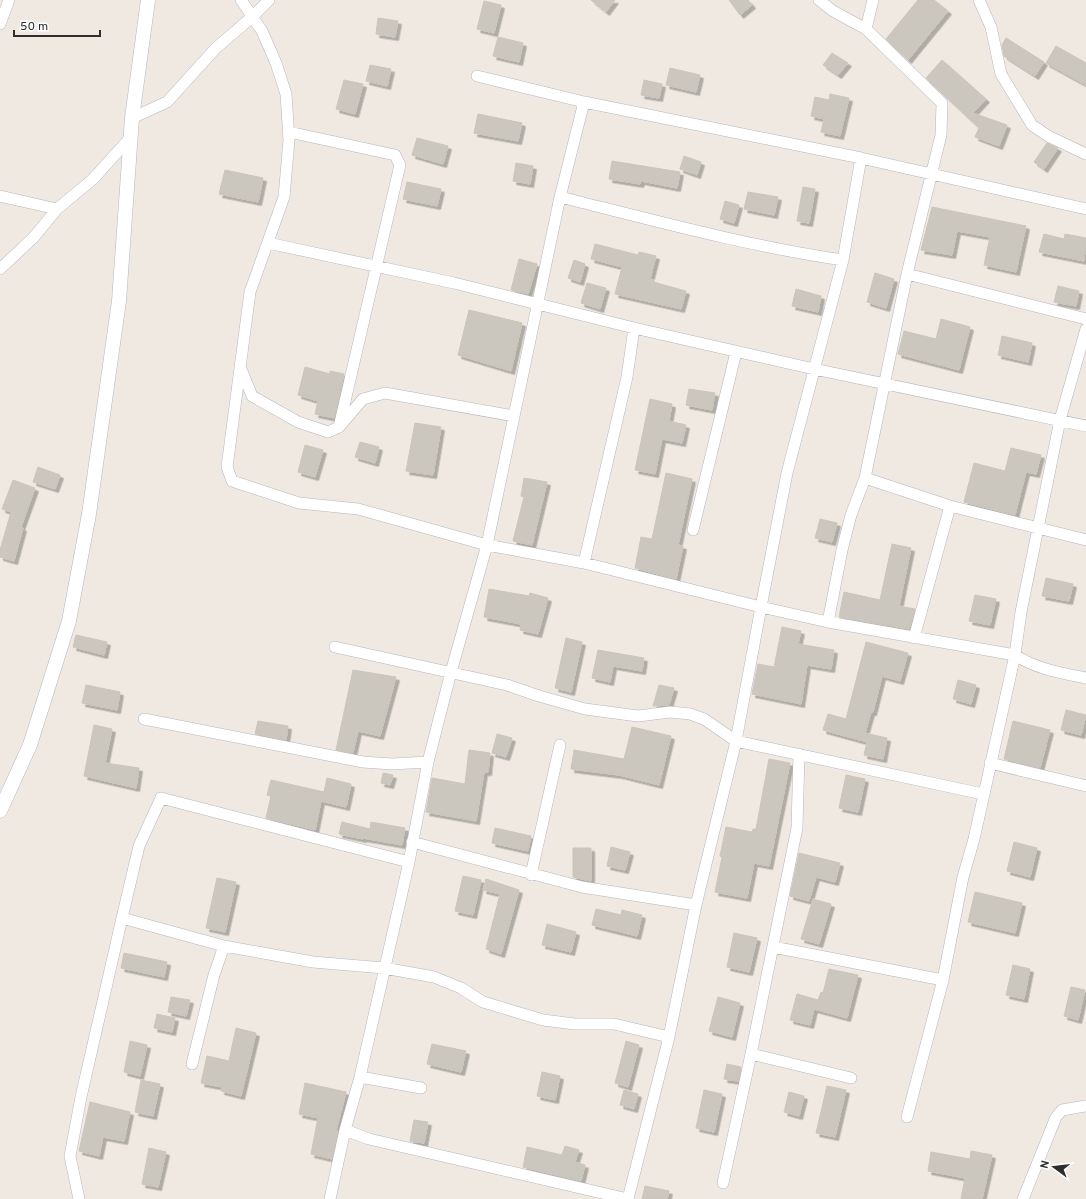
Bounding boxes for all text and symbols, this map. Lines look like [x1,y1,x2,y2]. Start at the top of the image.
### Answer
scale bar [14,12,100,38]
text: 50 m [20,19,48,35]
north arrow [1034,1147,1074,1187]
text: N [1038,1159,1053,1170]

